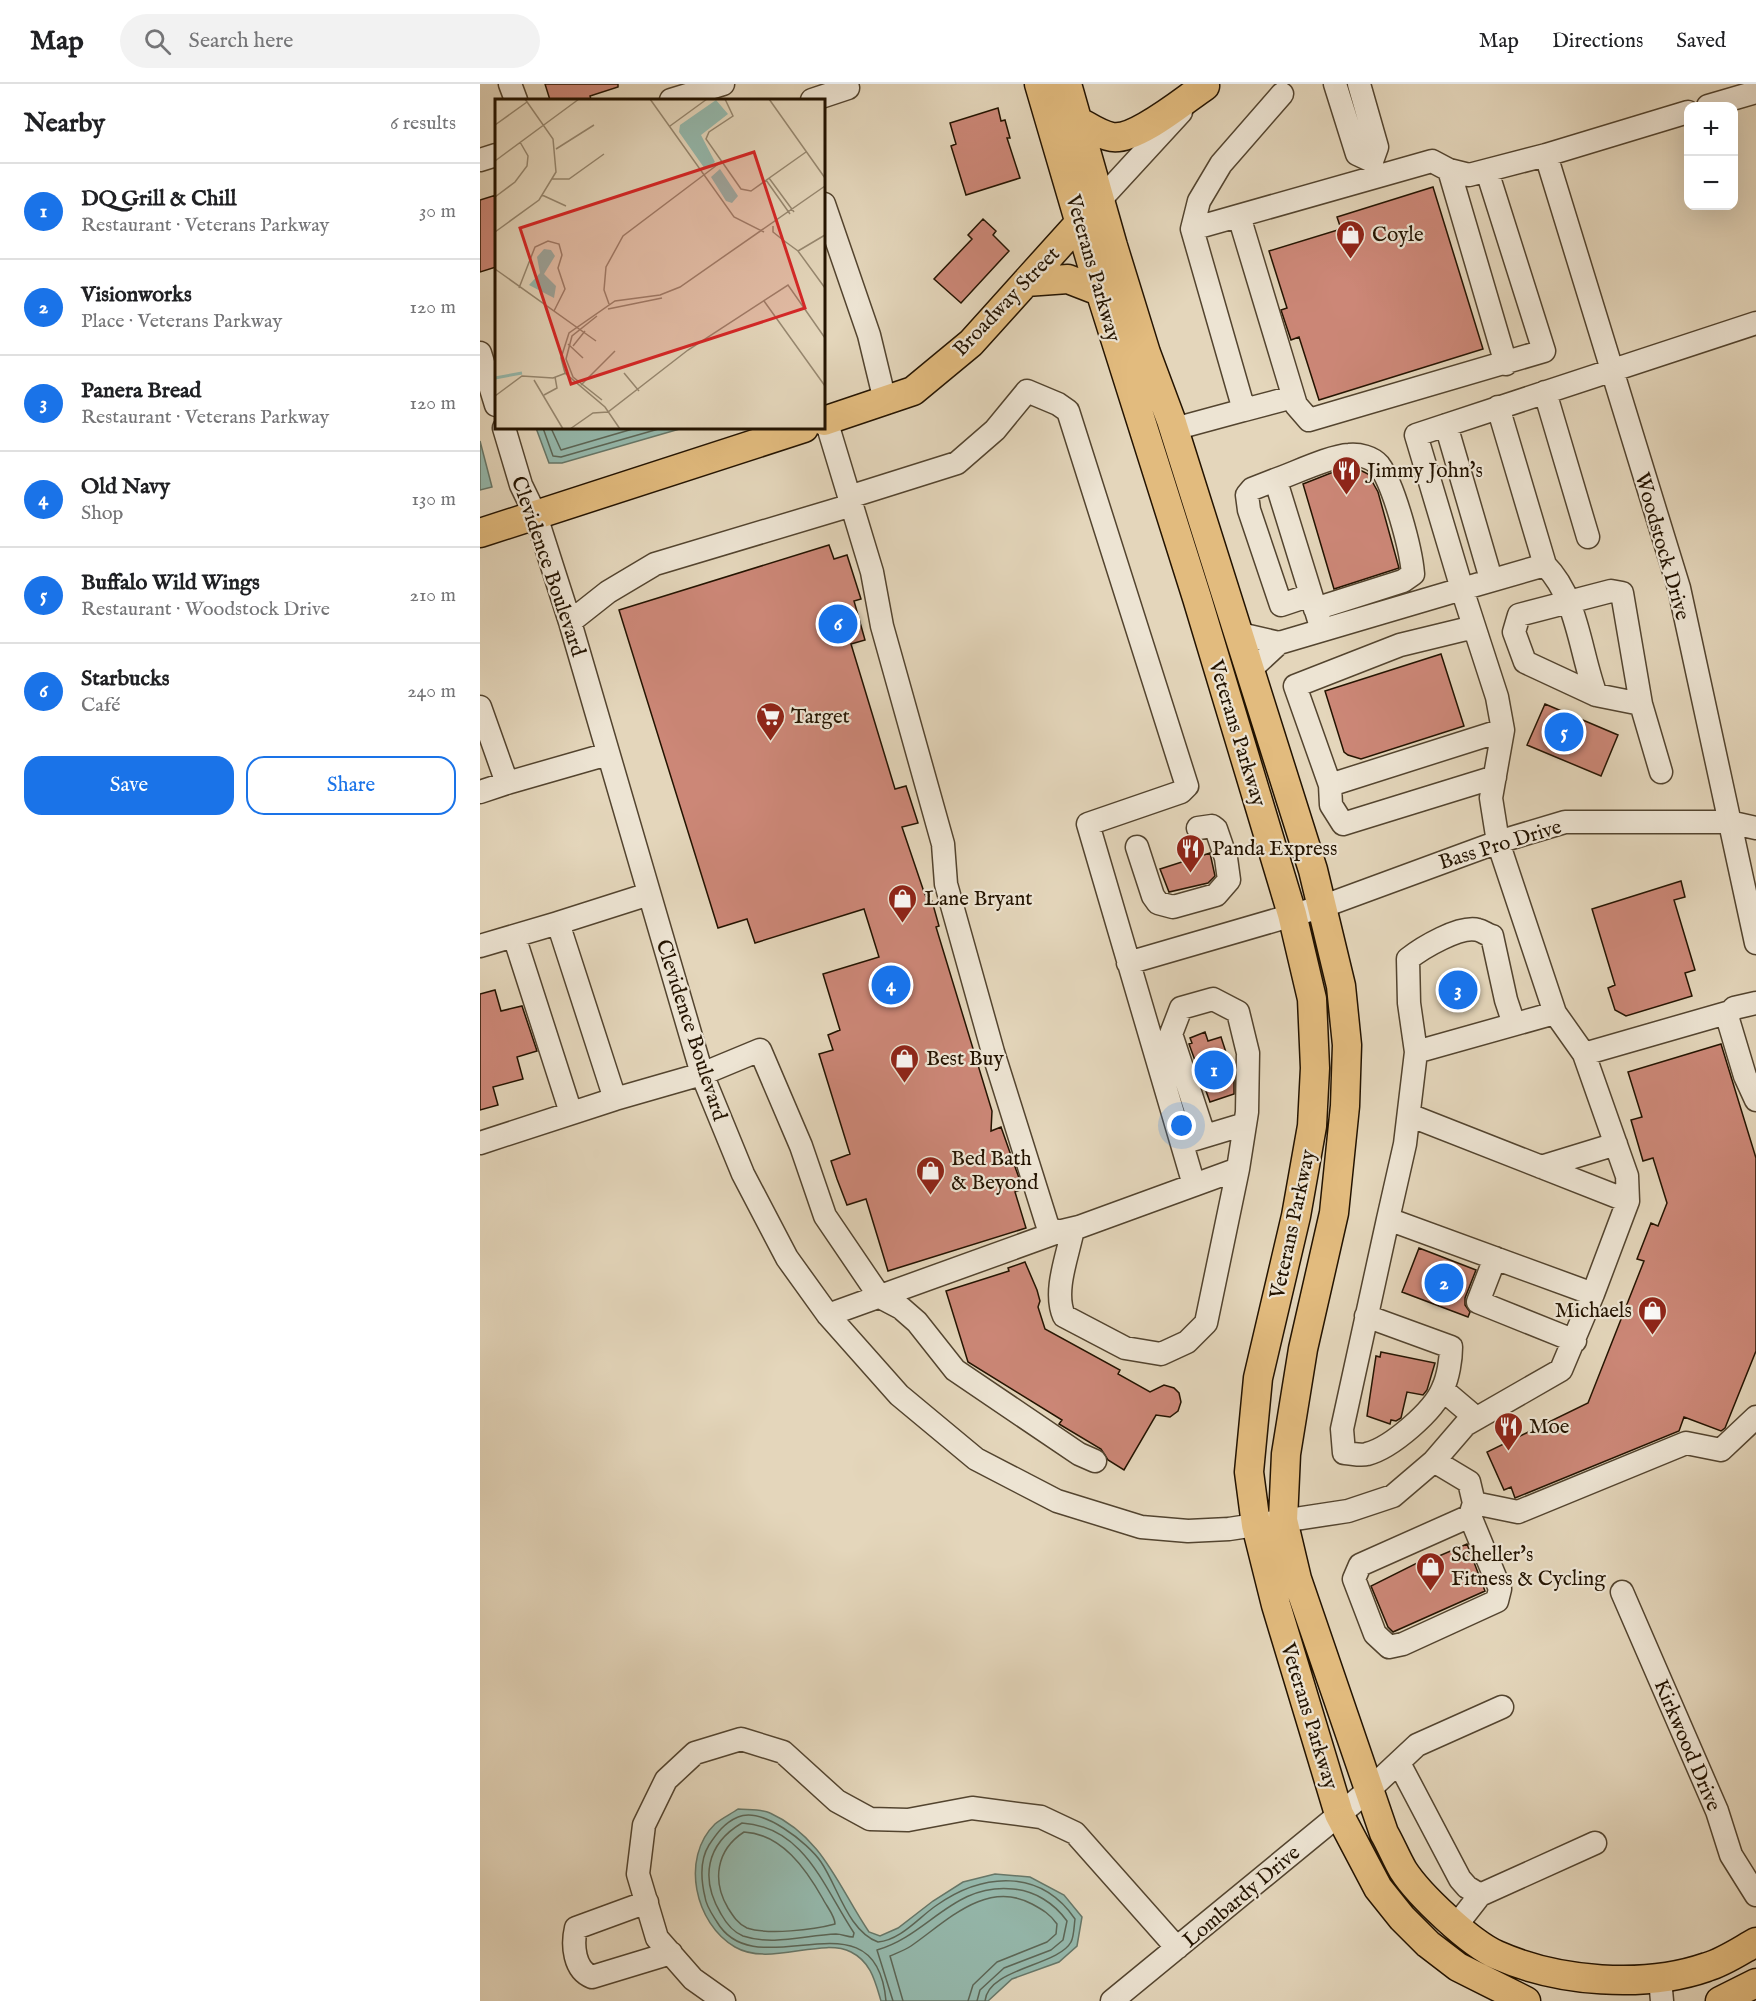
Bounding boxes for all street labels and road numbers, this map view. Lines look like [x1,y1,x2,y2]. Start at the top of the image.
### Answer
street label: Veterans Parkway [1058,191,1127,346]
street label: Broadway Street [948,241,1066,363]
street label: Woodstock Drive [1628,469,1696,624]
street label: Clevidence Boulevard [504,473,591,661]
street label: Veterans Parkway [1201,656,1272,811]
street label: Bass Pro Drive [1436,814,1565,877]
street label: Clevidence Boulevard [649,936,733,1125]
street label: Veterans Parkway [1264,1147,1323,1302]
street label: Veterans Parkway [1273,1639,1344,1794]
street label: Kirkwood Drive [1647,1676,1727,1816]
street label: Lombardy Drive [1178,1840,1307,1954]

